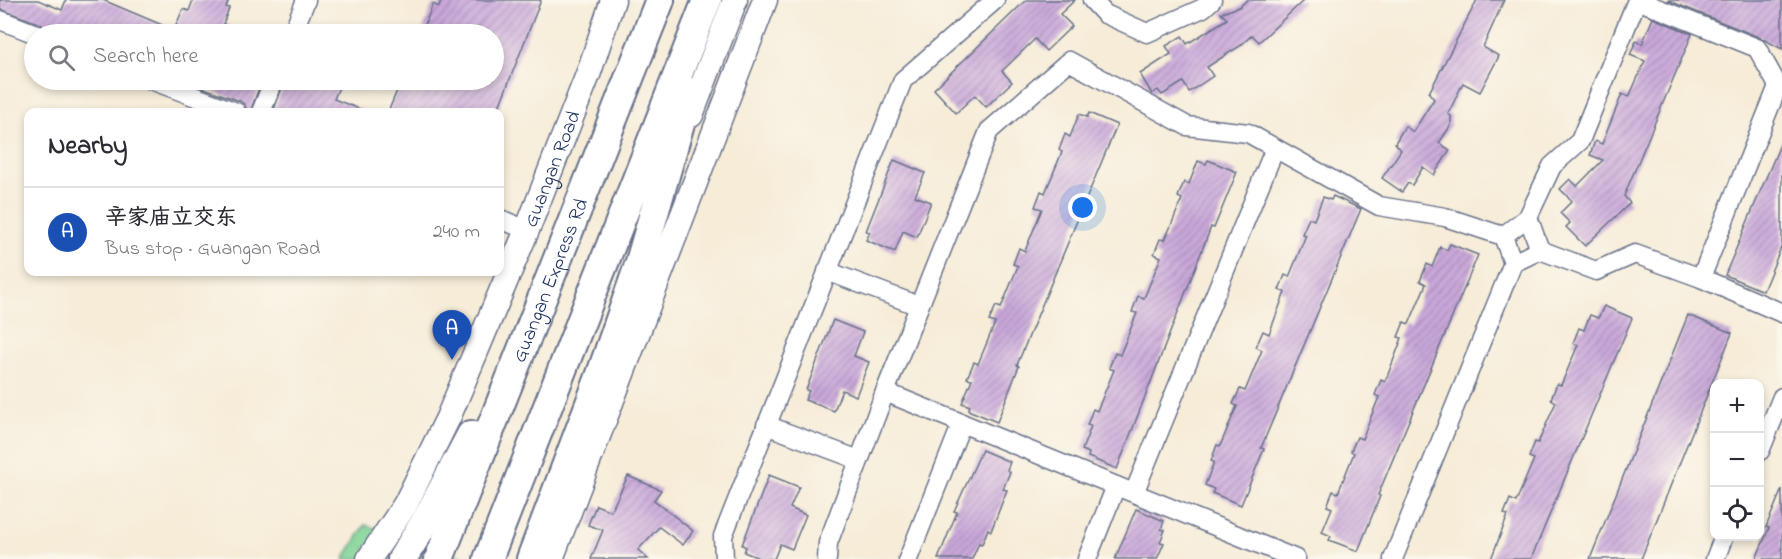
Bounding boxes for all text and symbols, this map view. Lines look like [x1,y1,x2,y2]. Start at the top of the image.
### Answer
search box [24,24,504,90]
icon: search [45,41,78,74]
text: Search here [93,41,198,73]
street label: Guangan Road [518,107,589,232]
text: Nearby [48,128,127,166]
your location [1068,193,1097,222]
street label: Guangan Express Rd [506,195,597,367]
text: 辛家庙立交东 [105,203,237,235]
text: A [61,218,74,247]
text: 240 m [433,218,480,247]
text: Bus stop · Guangan Road [105,235,320,264]
pin: A [432,310,472,360]
map controls [1710,379,1764,541]
button: + [1710,379,1764,433]
button: − [1710,433,1764,487]
button: locate [1710,487,1764,541]

